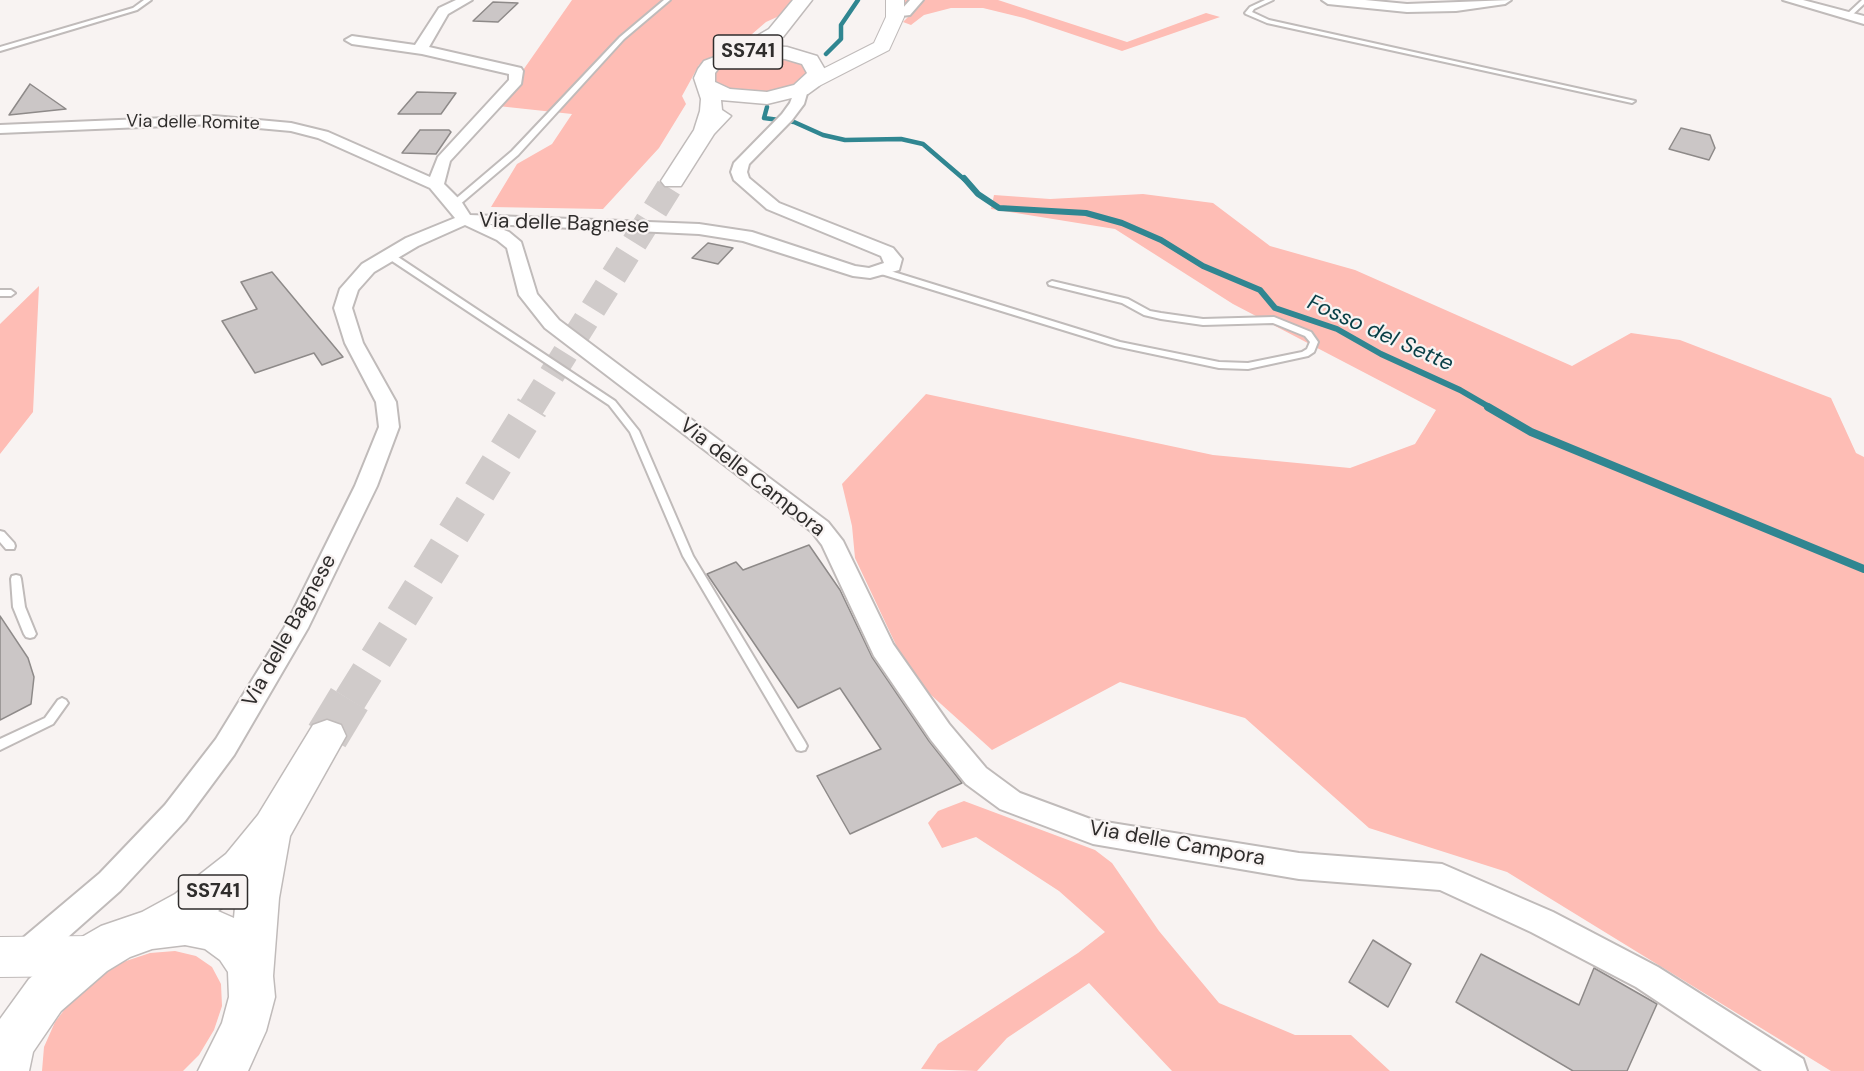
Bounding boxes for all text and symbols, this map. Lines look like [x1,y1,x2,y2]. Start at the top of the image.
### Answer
road number: SS741 [714,35,783,69]
street label: Via delle Romite [126,111,260,135]
street label: Via delle Bagnese [478,208,650,240]
water label: Fosso del Sette [1303,290,1457,378]
street label: Via delle Campora [674,413,830,543]
street label: Via delle Bagnese [238,550,342,712]
street label: Via delle Campora [1087,816,1267,872]
road number: SS741 [178,875,248,909]

